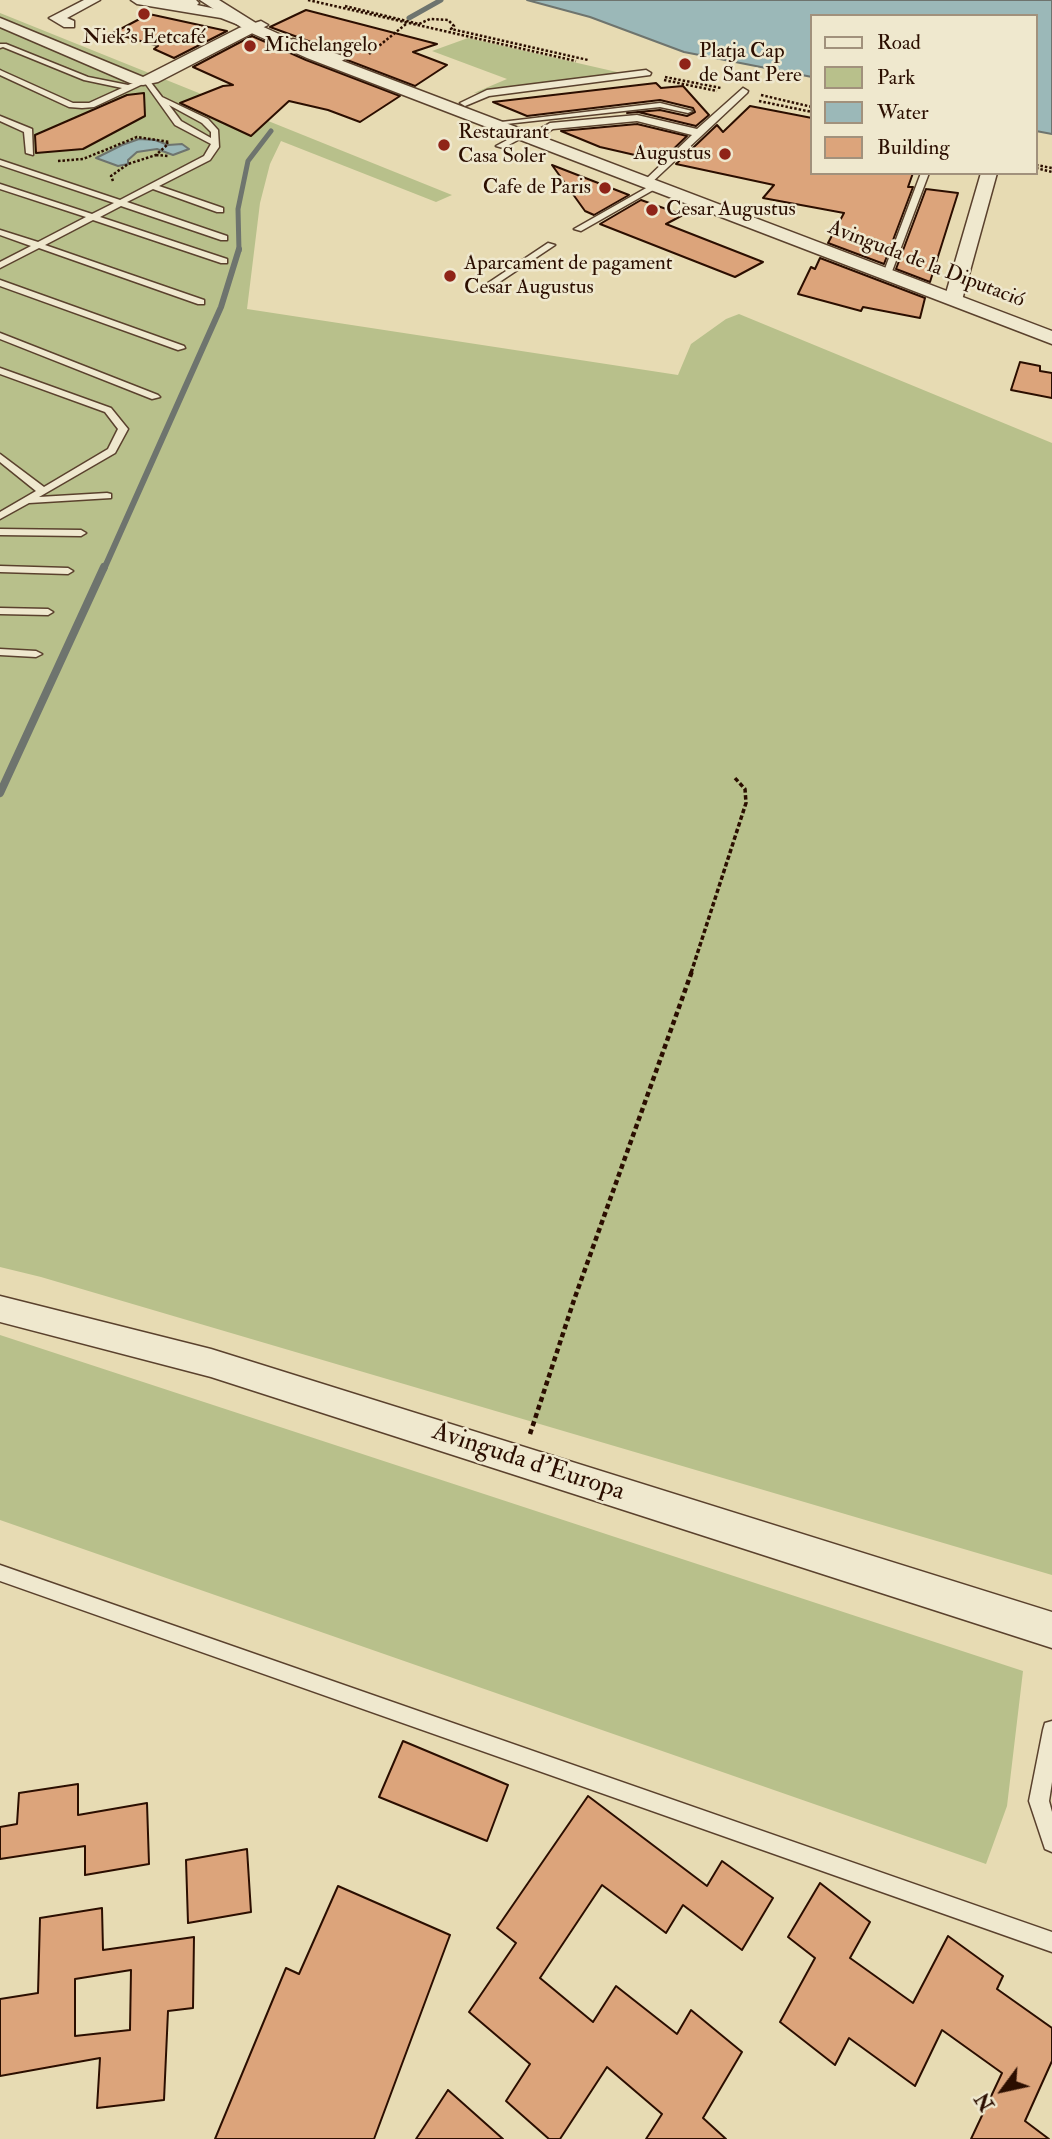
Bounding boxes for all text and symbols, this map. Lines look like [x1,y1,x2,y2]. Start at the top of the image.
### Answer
marker: Niek's Eetcafé [136,6,152,22]
legend [810,14,1038,175]
place label: Niek's Eetcafé [83,25,205,51]
text: Road [877,29,921,56]
place label: Michelangelo [264,33,377,59]
marker: Michelangelo [242,38,258,54]
place label: Platja Cap de Sant Pere [699,39,802,89]
marker: Platja Cap de Sant Pere [677,56,693,72]
text: Park [877,64,915,91]
text: Water [877,99,929,126]
place label: Restaurant Casa Soler [458,120,549,170]
text: Building [877,134,950,161]
marker: Restaurant Casa Soler [436,137,452,153]
place label: Augustus [633,141,711,167]
marker: Augustus [717,146,733,162]
place label: Cafe de Paris [483,175,591,201]
marker: Cafe de Paris [597,180,613,196]
place label: Cesar Augustus [666,197,796,223]
marker: Cesar Augustus [644,202,660,218]
street label: Avinguda de la Diputació [824,216,1028,314]
place label: Aparcament de pagament Cesar Augustus [464,251,673,301]
marker: Aparcament de pagament Cesar Augustus [442,268,458,284]
street label: Avinguda d'Europa [428,1417,628,1509]
north arrow [968,2055,1038,2125]
text: N [971,2088,1000,2115]

